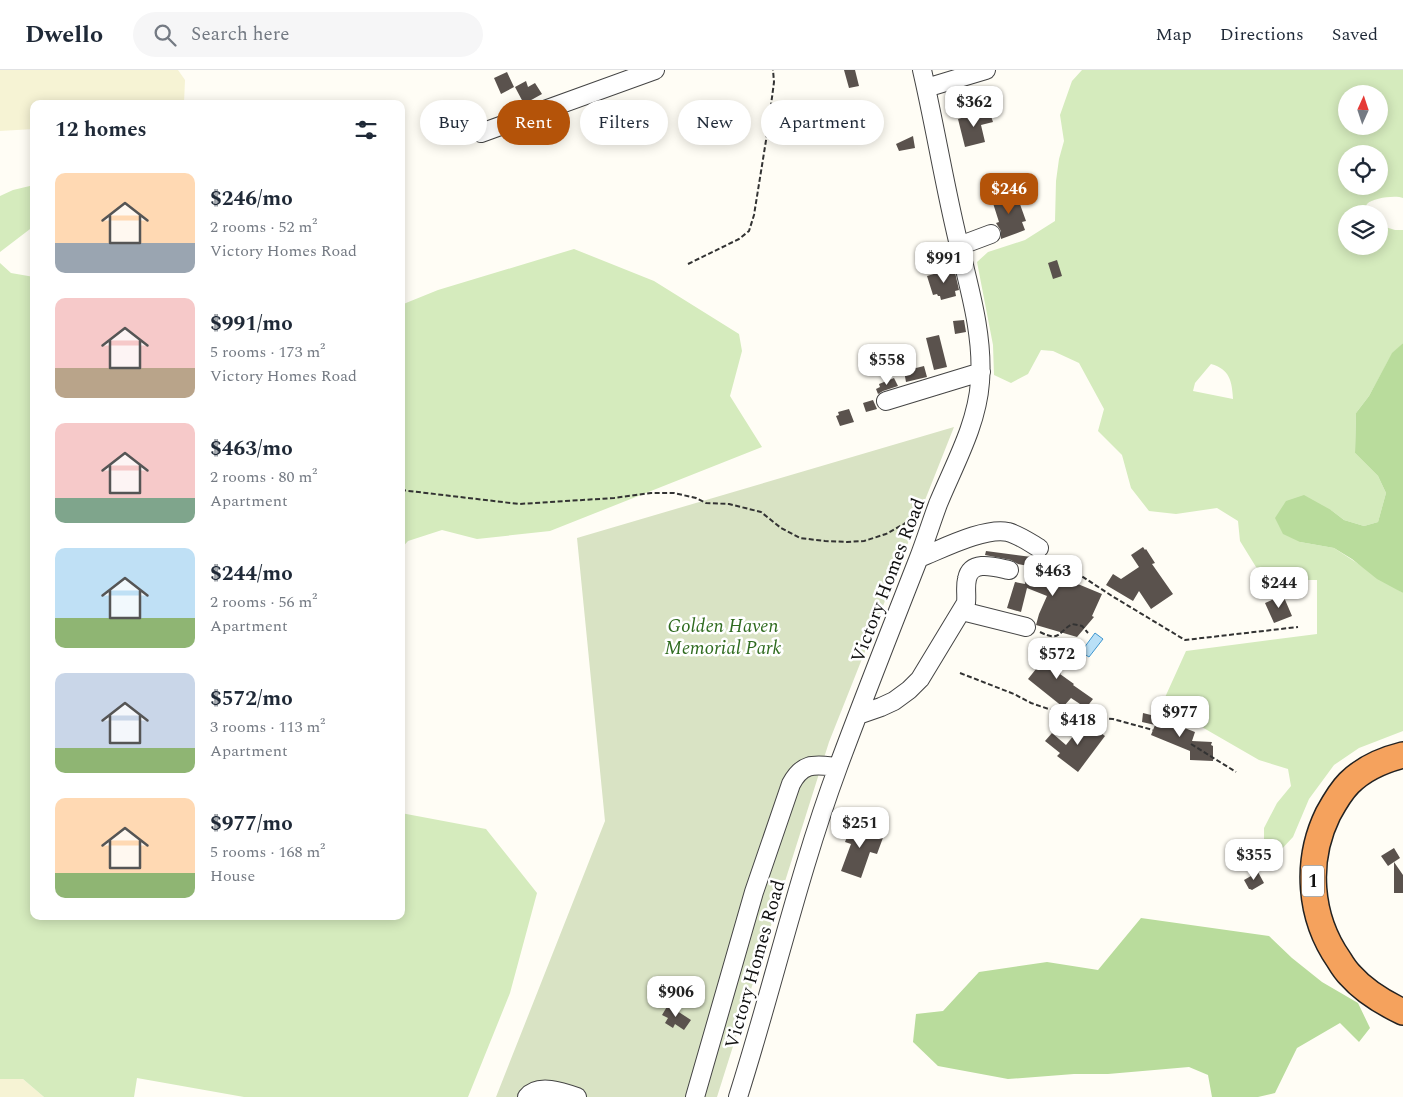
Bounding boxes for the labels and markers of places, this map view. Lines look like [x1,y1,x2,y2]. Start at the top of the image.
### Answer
pin: $362 [944,85,1004,128]
pin: $246 [979,172,1039,215]
pin: $991 [914,242,974,284]
pin: $558 [857,344,917,386]
pin: $463 [1023,554,1083,597]
pin: $244 [1249,566,1309,609]
pin: $572 [1027,638,1087,680]
pin: $977 [1150,696,1210,738]
pin: $418 [1048,704,1108,746]
pin: $251 [830,806,890,849]
pin: $355 [1224,838,1284,881]
pin: $906 [646,976,706,1018]

